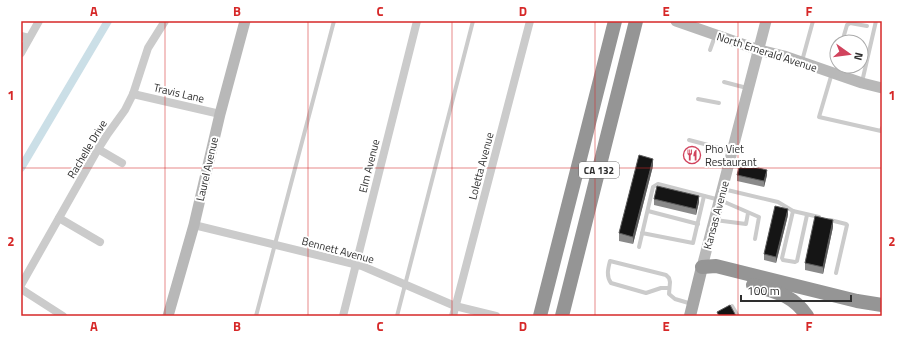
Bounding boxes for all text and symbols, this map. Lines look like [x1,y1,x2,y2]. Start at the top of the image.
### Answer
text: A [90,1,98,21]
text: B [233,1,241,21]
text: C [376,1,384,21]
text: D [519,1,527,21]
text: E [662,1,670,21]
text: F [806,1,813,21]
street label: North Emerald Avenue [715,28,820,76]
north arrow [829,34,869,74]
text: N [850,51,867,62]
street label: Travis Lane [152,79,206,107]
text: 1 [7,85,15,105]
text: 1 [888,85,896,105]
street label: Rachelle Drive [63,116,111,181]
street label: Loletta Avenue [464,130,498,201]
street label: Laurel Avenue [192,135,222,203]
street label: Elm Avenue [355,137,383,194]
place label: Pho Viet Restaurant [705,141,757,170]
restaurant icon: Pho Viet Restaurant [682,145,702,165]
road number: CA 132 [579,162,619,178]
street label: Kansas Avenue [699,179,733,251]
text: 2 [7,231,15,251]
text: 2 [888,231,896,251]
street label: Bennett Avenue [300,233,376,267]
scale bar [741,277,851,303]
text: 100 m [747,281,780,300]
text: A [90,316,98,336]
text: B [233,316,241,336]
text: C [376,316,384,336]
text: D [519,316,527,336]
text: E [662,316,670,336]
text: F [806,316,813,336]

